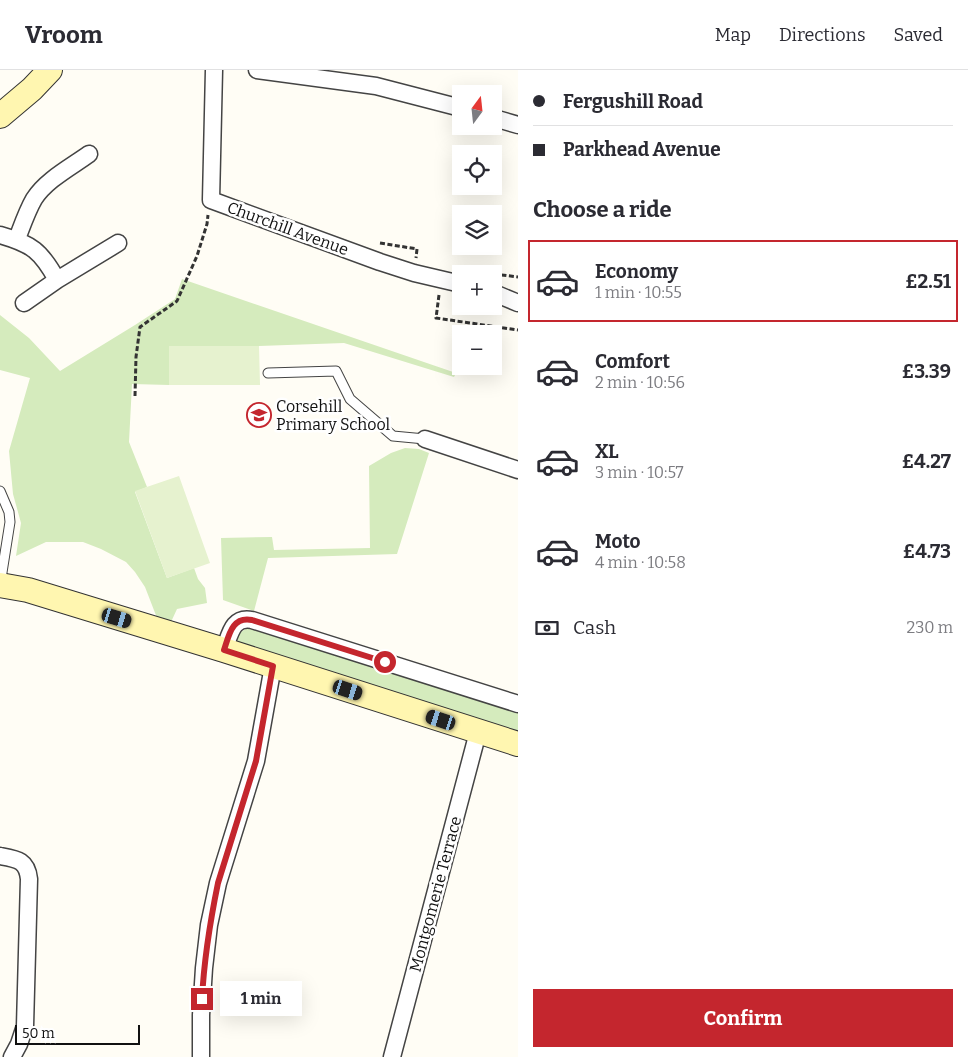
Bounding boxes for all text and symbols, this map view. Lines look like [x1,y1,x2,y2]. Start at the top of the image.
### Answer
text: Vroom [25,21,103,49]
text: Map [715,24,751,46]
text: Directions [779,24,866,46]
text: Saved [894,24,943,46]
north arrow [452,85,502,135]
map controls [452,85,502,375]
text: Fergushill Road [563,90,703,113]
text: Parkhead Avenue [563,138,721,161]
button: locate [452,145,502,195]
text: Choose a ride [533,196,672,223]
street label: Churchill Avenue [225,198,351,259]
button: layers [452,205,502,255]
icon: car [535,259,580,304]
text: Economy [595,260,678,283]
button: + [452,265,502,315]
text: £2.51 [905,270,951,293]
text: 1 min · 10:55 [595,283,682,302]
button: − [452,325,502,375]
icon: car [535,349,580,394]
text: Comfort [595,350,670,373]
text: £3.39 [902,360,951,383]
text: 2 min · 10:56 [595,373,685,392]
place label: Corsehill Primary School [276,397,391,434]
school or university icon: Corsehill Primary School [246,402,272,428]
icon: car [535,439,580,484]
text: XL [595,440,619,463]
text: £4.27 [902,450,951,473]
text: 3 min · 10:57 [595,463,684,482]
icon: car [535,529,580,574]
text: Moto [595,530,641,553]
text: £4.73 [903,540,951,563]
text: 4 min · 10:58 [595,553,686,572]
car [100,606,133,630]
icon: cash [533,614,561,642]
text: Cash [573,616,616,639]
text: 230 m [906,618,953,637]
route start [374,651,396,673]
car [331,678,364,702]
car [424,708,457,732]
street label: Montgomerie Terrace [406,814,465,974]
callout: 1 min [220,982,302,1016]
route end [191,988,213,1010]
text: 1 min [241,989,281,1008]
button: Confirm [533,989,953,1047]
scale bar [15,1022,140,1045]
text: 50 m [22,1025,55,1042]

